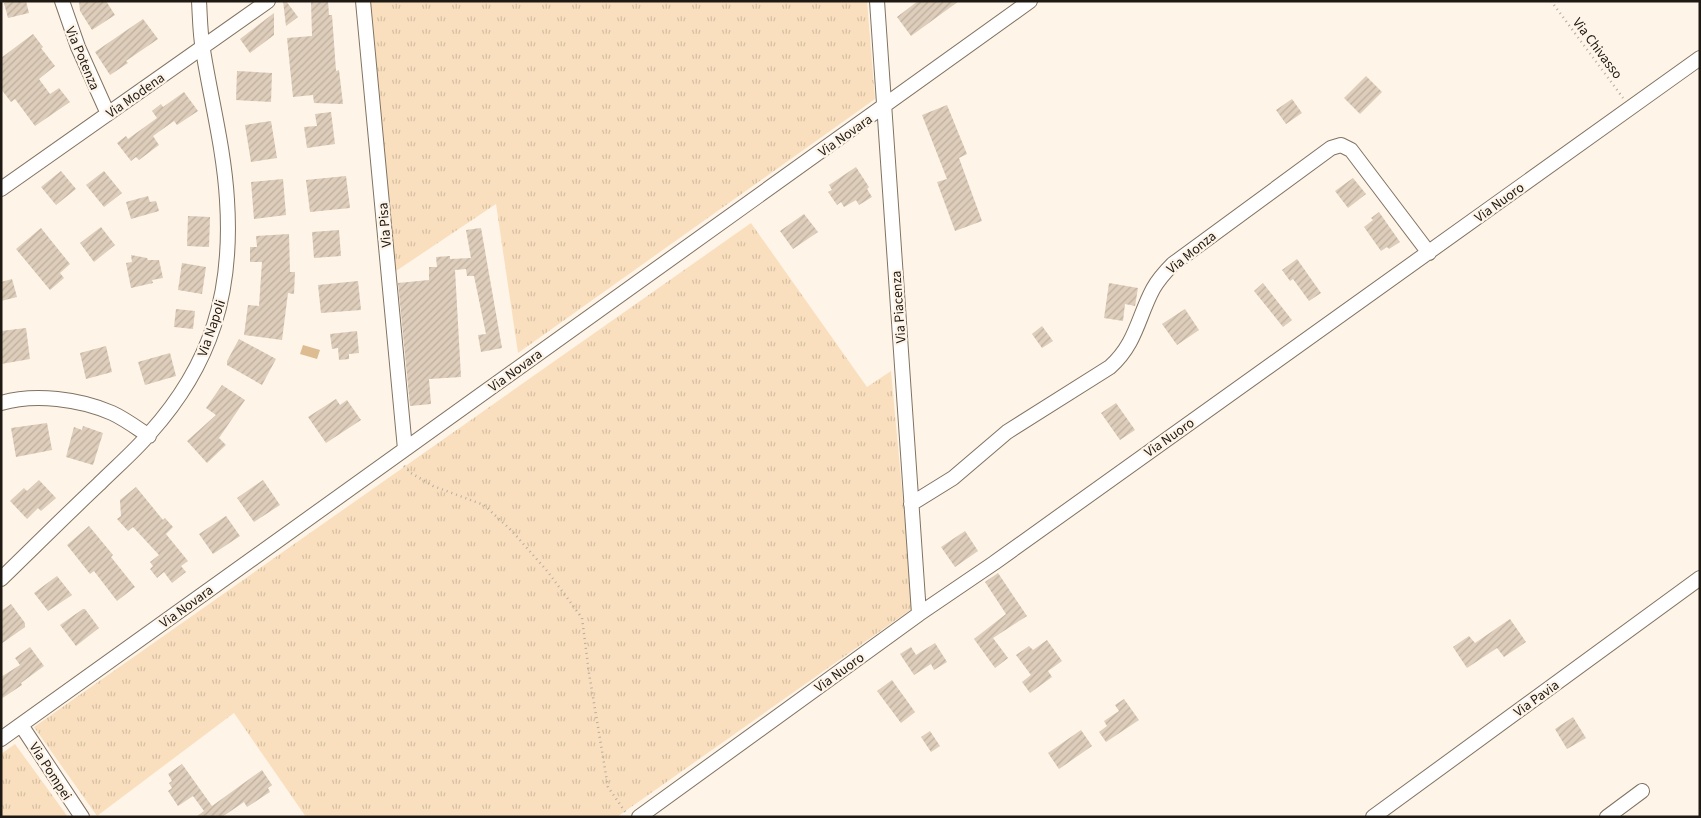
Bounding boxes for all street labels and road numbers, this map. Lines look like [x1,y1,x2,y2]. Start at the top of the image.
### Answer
street label: Via Chivasso [1567,14,1627,83]
street label: Via Potenza [60,24,104,93]
street label: Via Modena [102,68,169,123]
street label: Via Novara [814,110,877,162]
street label: Via Nuoro [1471,178,1529,228]
street label: Via Pisa [373,202,397,248]
street label: Via Monza [1163,227,1221,279]
street label: Via Piacenza [886,270,911,344]
street label: Via Napoli [193,297,231,359]
street label: Via Novara [485,344,547,397]
street label: Via Nuoro [1140,413,1199,462]
street label: Via Novara [156,580,218,633]
street label: Via Nuoro [811,648,869,698]
street label: Via Pavia [1510,675,1563,722]
street label: Via Pompei [24,739,76,804]

